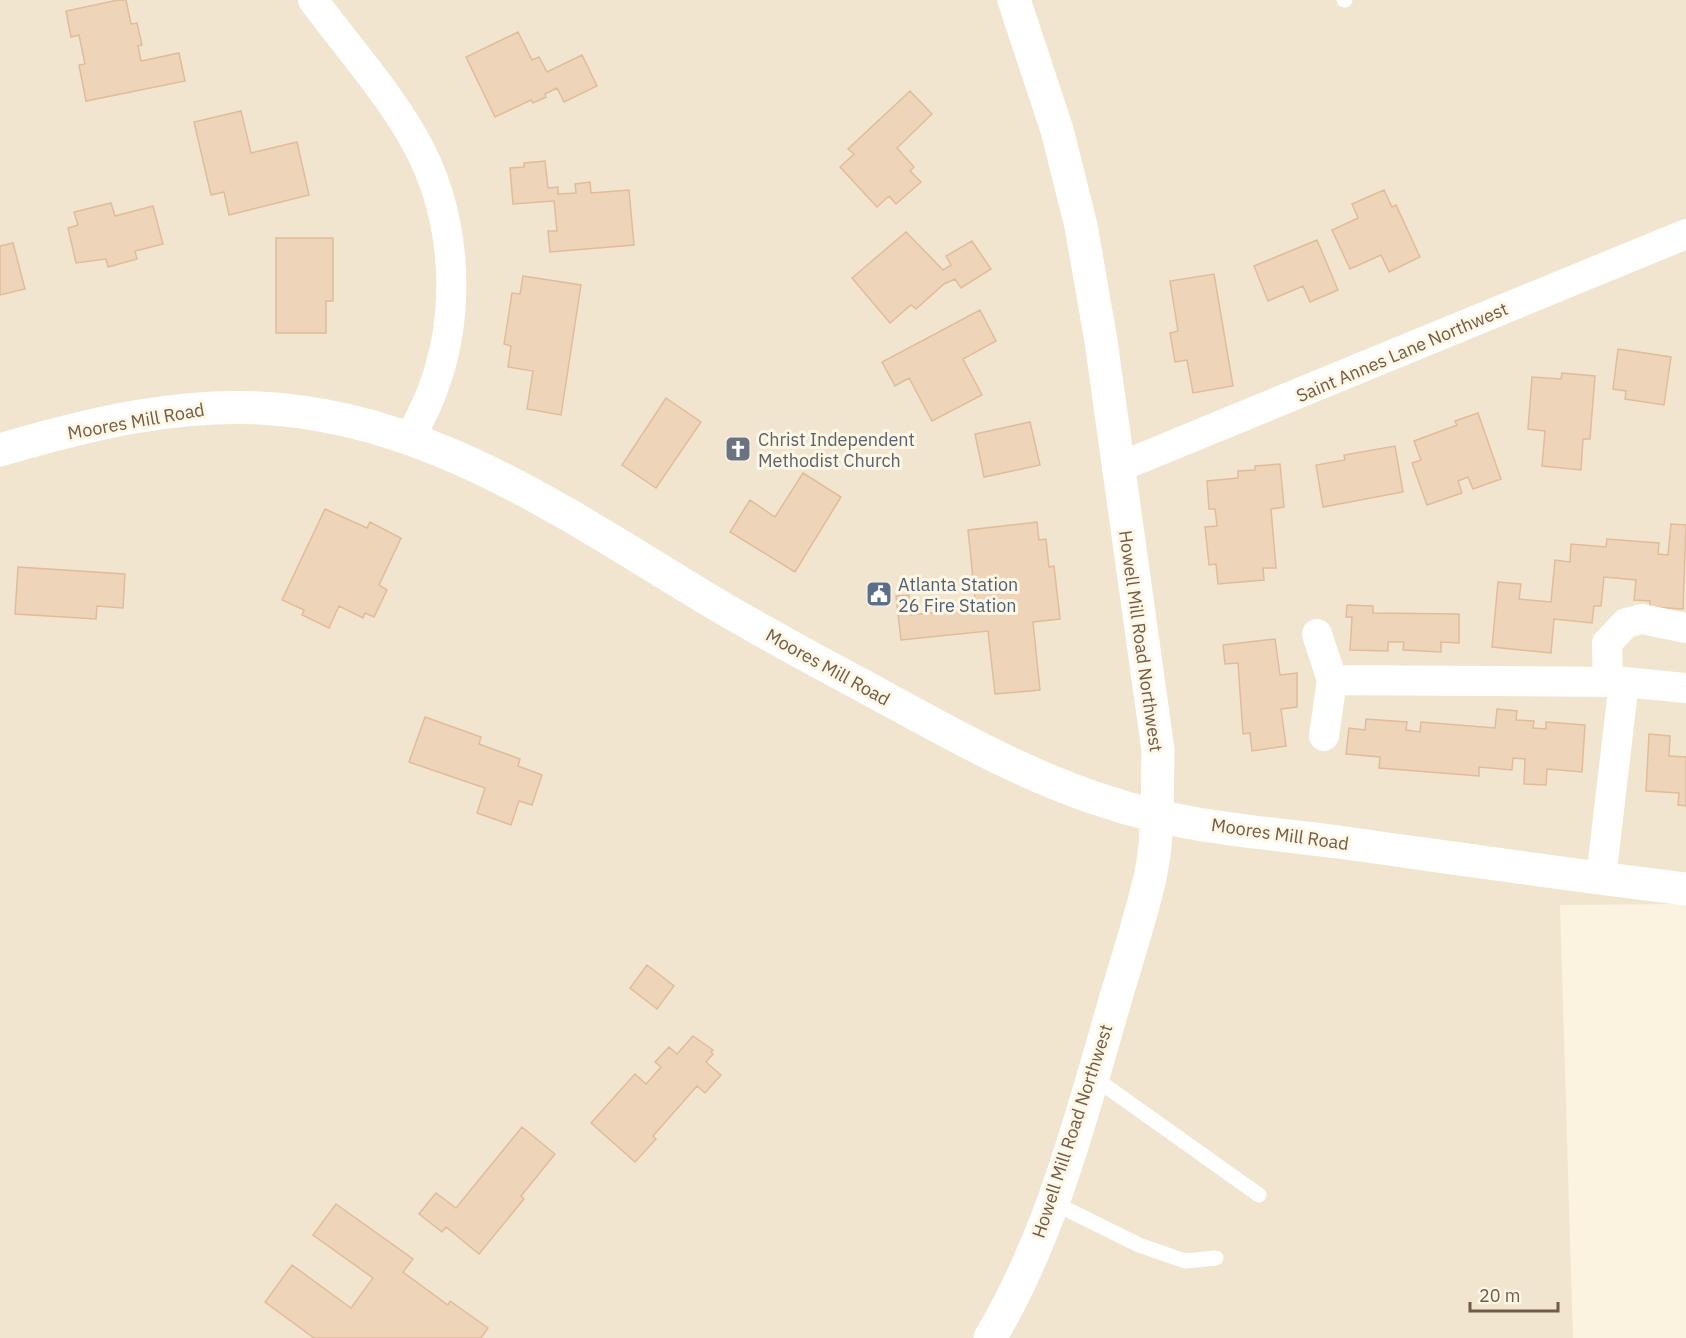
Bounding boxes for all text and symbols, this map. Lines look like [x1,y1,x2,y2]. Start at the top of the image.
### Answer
street label: Saint Annes Lane Northwest [1293,297,1511,407]
street label: Moores Mill Road [66,398,206,444]
place label: Christ Independent Methodist Church [758,428,915,472]
church icon: Christ Independent Methodist Church [723,434,753,464]
street label: Howell Mill Road Northwest [1114,529,1168,753]
place label: Atlanta Station 26 Fire Station [898,573,1018,617]
public building icon: Atlanta Station 26 Fire Station [864,579,894,609]
street label: Moores Mill Road [762,623,894,711]
street label: Moores Mill Road [1210,813,1350,855]
street label: Howell Mill Road Northwest [1027,1021,1117,1241]
scale bar [1470,1275,1558,1313]
text: 20 m [1479,1284,1521,1307]

